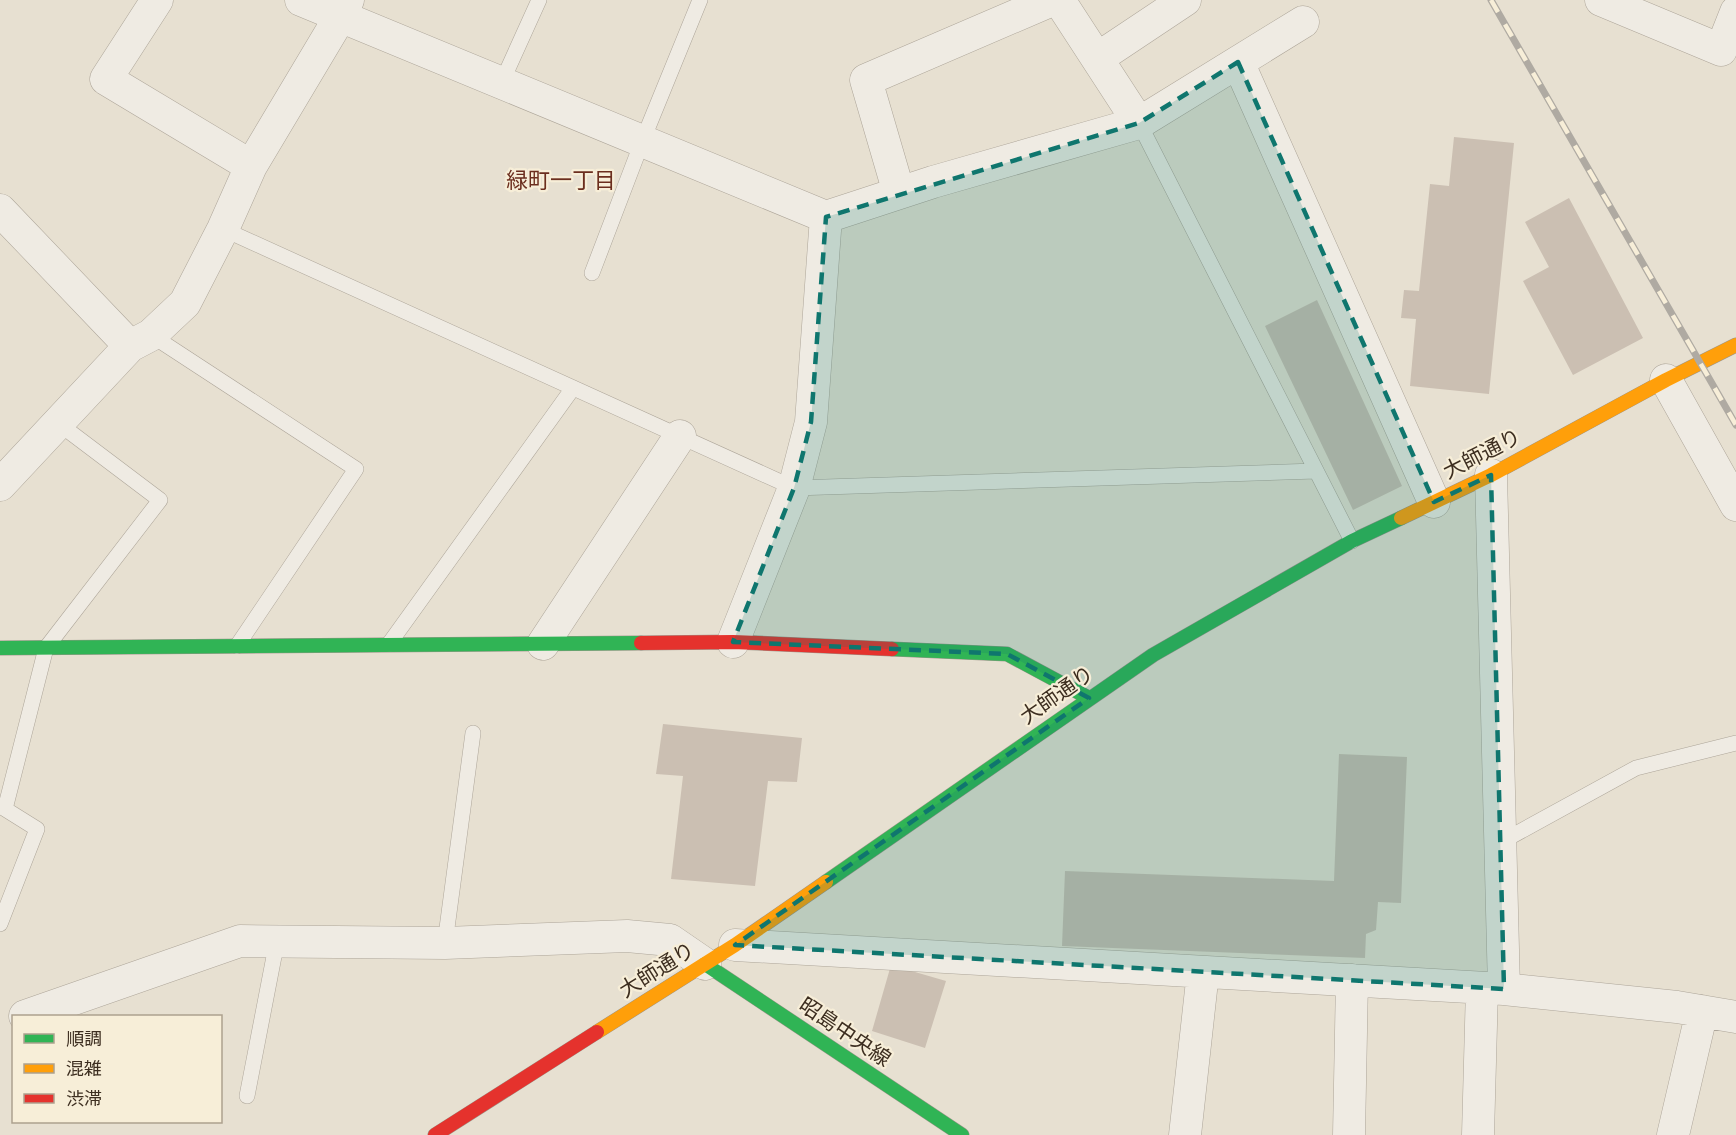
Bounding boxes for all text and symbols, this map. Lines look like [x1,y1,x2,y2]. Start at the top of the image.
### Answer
district label: 緑町一丁目 [506,167,616,194]
street label: 大師通り [1439,423,1525,484]
street label: 大師通り [1015,660,1098,729]
street label: 大師通り [614,937,699,1002]
street label: 昭島中央線 [795,992,896,1071]
legend [12,1015,222,1123]
text: 順調 [66,1028,102,1050]
text: 混雑 [66,1058,102,1080]
text: 渋滞 [66,1088,102,1110]

